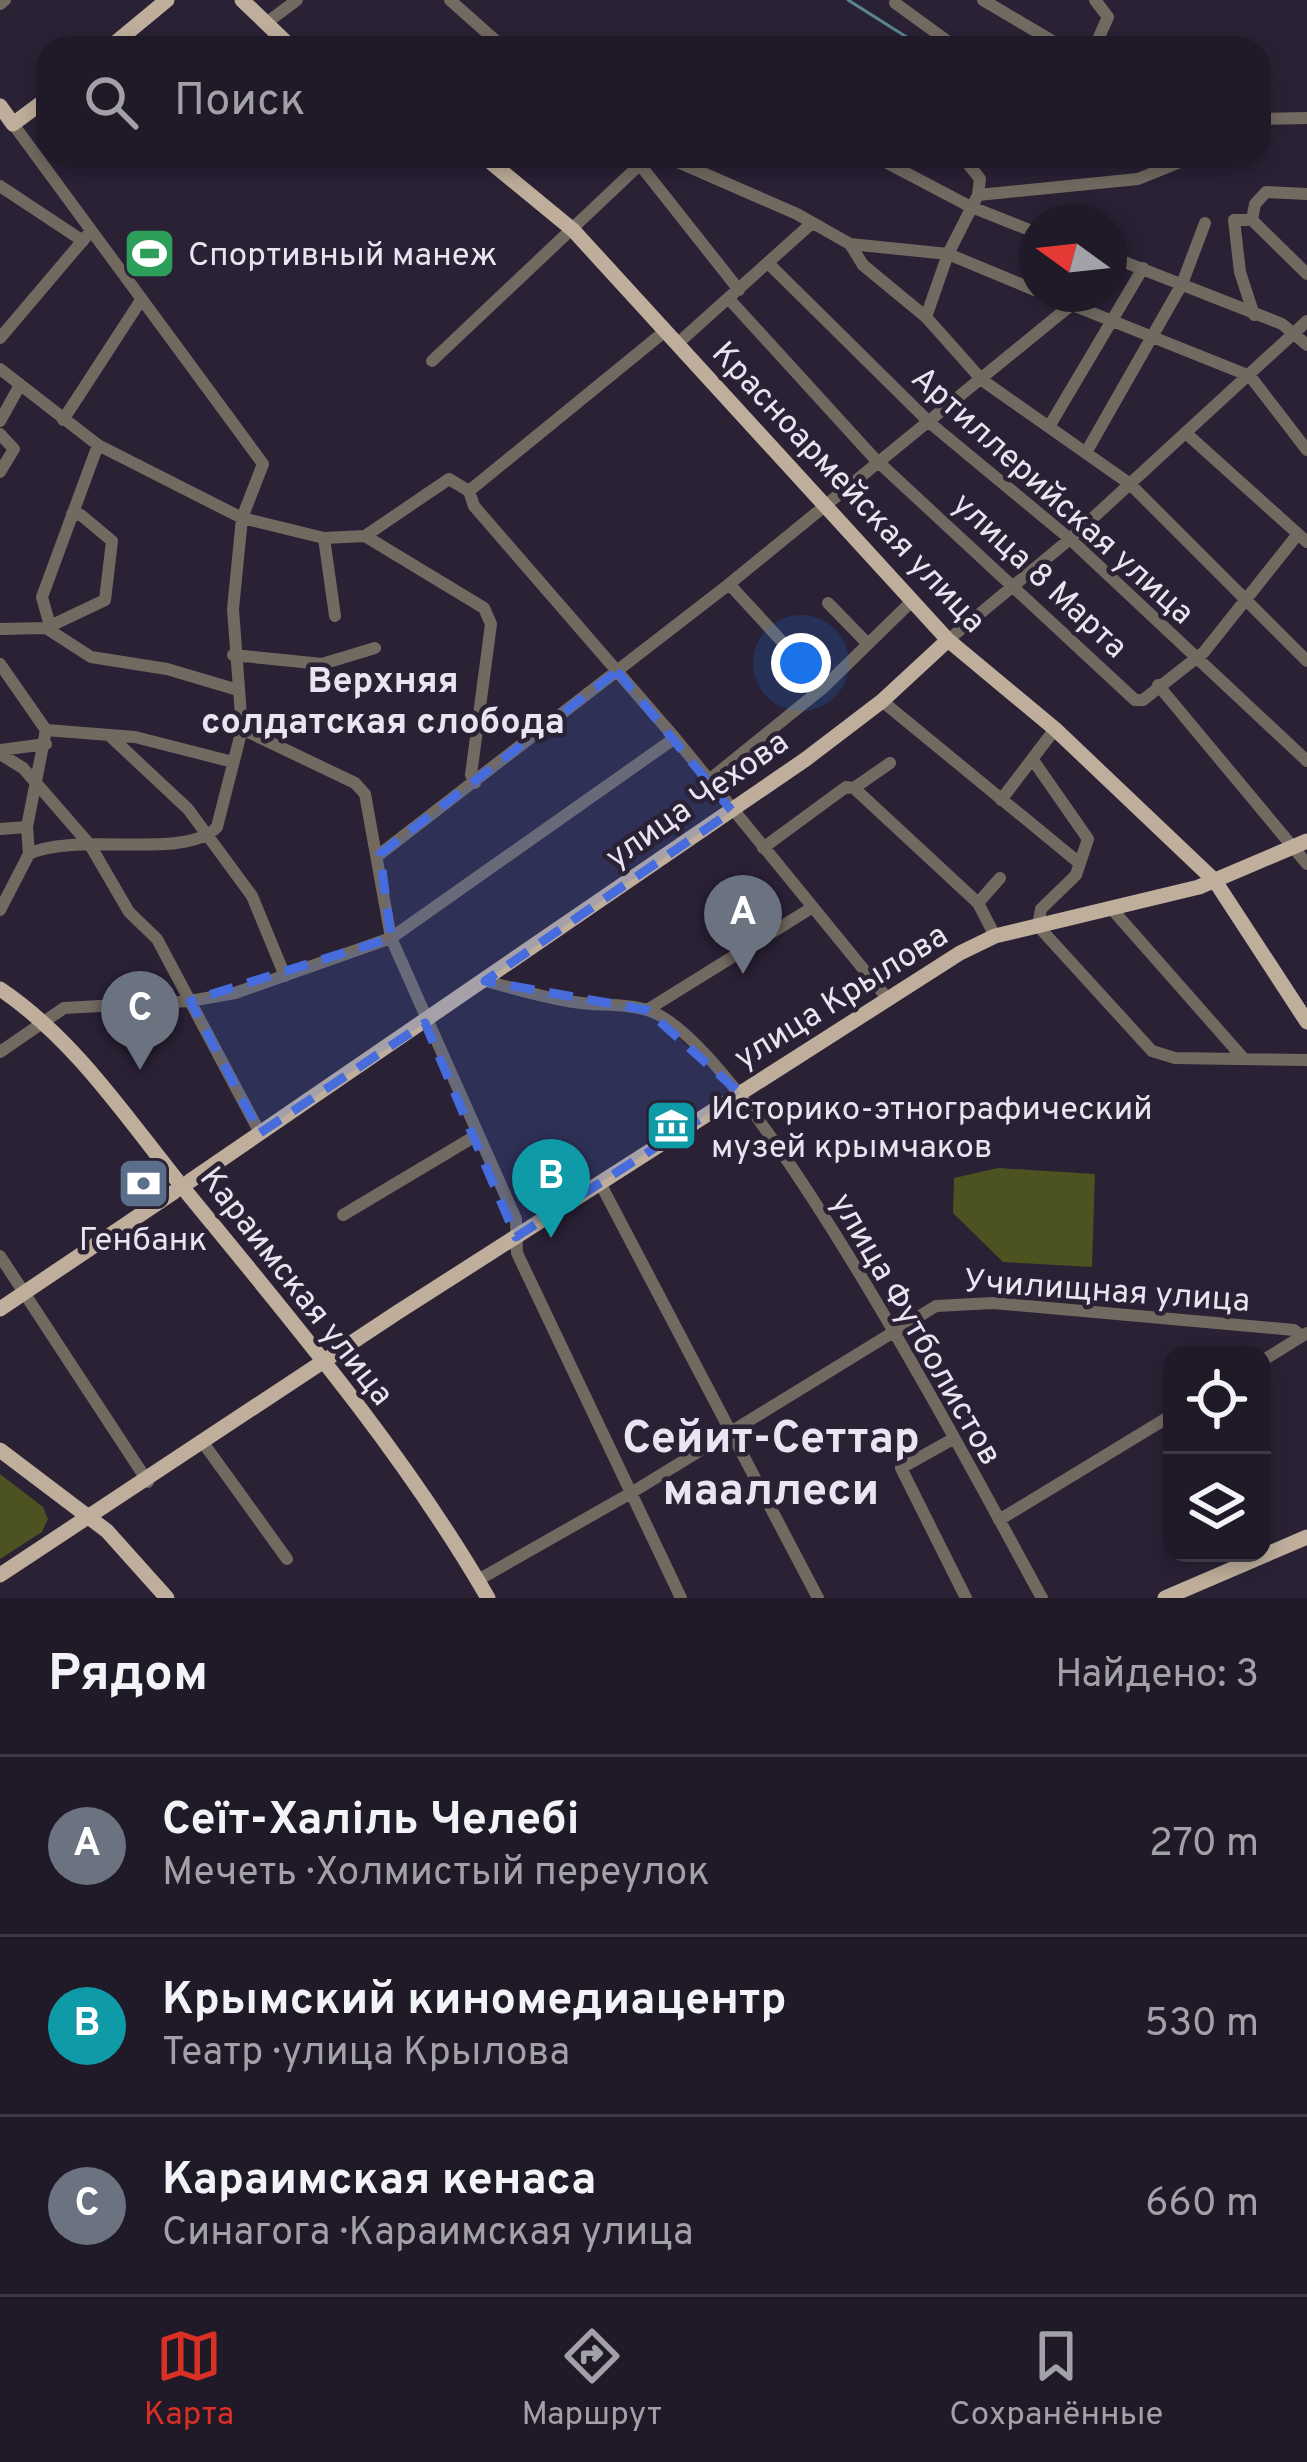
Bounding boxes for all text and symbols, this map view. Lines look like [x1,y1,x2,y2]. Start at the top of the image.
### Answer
search box [36,36,1271,168]
icon: search [78,69,144,135]
text: Поиск [174,74,305,131]
north arrow [1019,204,1127,312]
sports icon: Спортивный манеж [121,225,177,281]
place label: Спортивный манеж [188,236,497,278]
street label: Красноармейская улица [701,334,993,643]
street label: Артиллерийская улица [901,359,1202,635]
street label: улица 8 Марта [942,485,1135,669]
your location [771,633,831,693]
district label: Верхняя солдатская слобода [201,660,565,747]
street label: улица Чехова [599,723,798,880]
pin: A [704,875,782,974]
street label: улица Крылова [727,916,957,1081]
pin: C [101,971,179,1070]
place label: Историко-этнографический музей крымчаков [711,1090,1153,1170]
museum icon: Историко-этнографический музей крымчаков [644,1098,700,1154]
pin: B [512,1139,590,1238]
bank icon: Генбанк [115,1156,171,1212]
street label: Караимская улица [188,1160,401,1415]
street label: улица Футболистов [819,1186,1010,1474]
place label: Генбанк [79,1221,207,1263]
street label: Училищная улица [962,1262,1251,1324]
map controls [1163,1346,1271,1562]
button: locate [1163,1346,1271,1454]
district label: Сейит-Сеттар мааллеси [622,1412,920,1521]
button: layers [1163,1454,1271,1562]
text: Рядом [48,1644,208,1709]
text: Найдено: 3 [1055,1652,1259,1701]
text: Сеїт-Халіль Челебі [162,1793,580,1850]
text: A [73,1821,101,1870]
text: 270 m [1149,1821,1259,1870]
text: Мечеть · Холмистый переулок [162,1850,710,1899]
text: Крымский киномедиацентр [162,1973,786,2030]
text: B [74,2001,100,2050]
text: 530 m [1144,2001,1259,2050]
text: Театр · улица Крылова [162,2030,570,2079]
text: Караимская кенаса [162,2153,596,2210]
text: C [75,2181,99,2230]
text: 660 m [1145,2181,1259,2230]
text: Синагога · Караимская улица [162,2210,694,2259]
tab: Карта [144,2323,234,2437]
tab: Маршрут [521,2323,662,2437]
tab: Сохранённые [949,2323,1163,2437]

